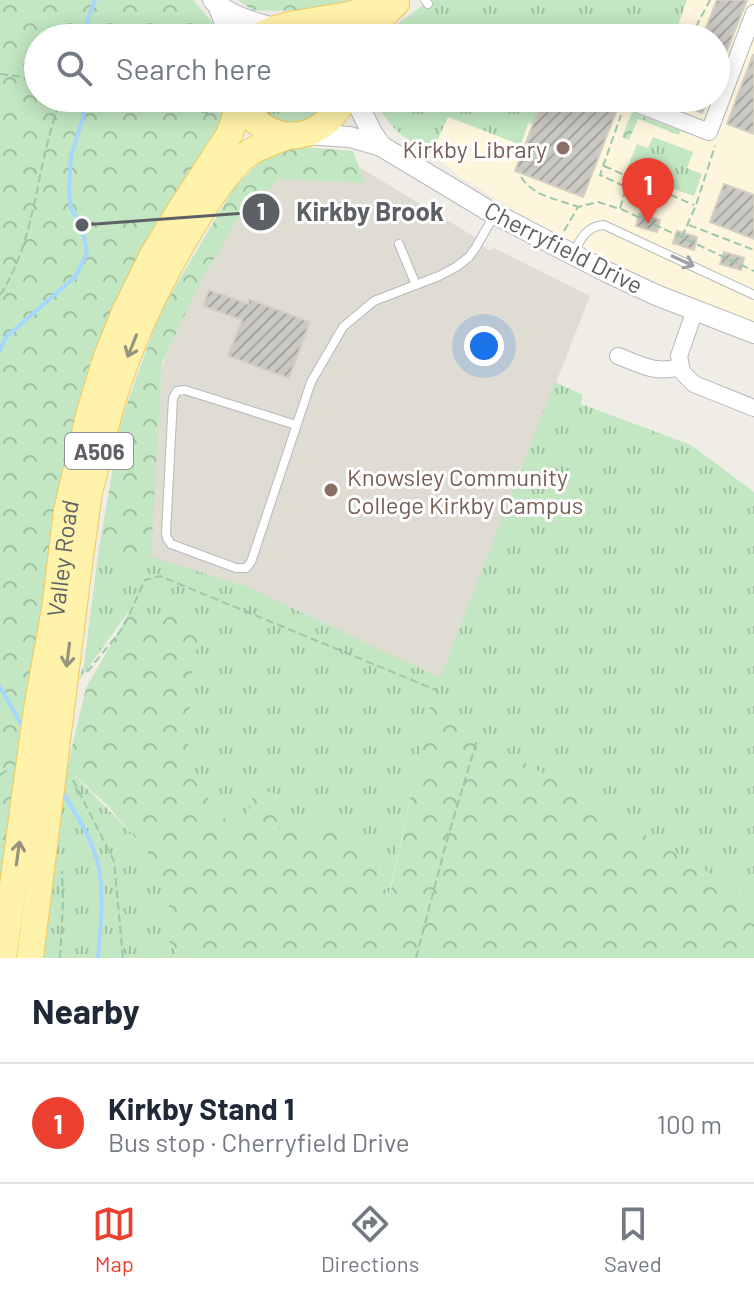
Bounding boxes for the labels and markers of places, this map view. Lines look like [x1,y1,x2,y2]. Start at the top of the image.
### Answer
place label: Kirkby Library [402,134,547,163]
marker: Kirkby Library [554,139,572,157]
pin: 1 [622,158,674,224]
callout: Kirkby Brook [241,187,460,237]
place label: Knowsley Community College Kirkby Campus [347,462,583,519]
marker: Knowsley Community College Kirkby Campus [322,481,340,499]

